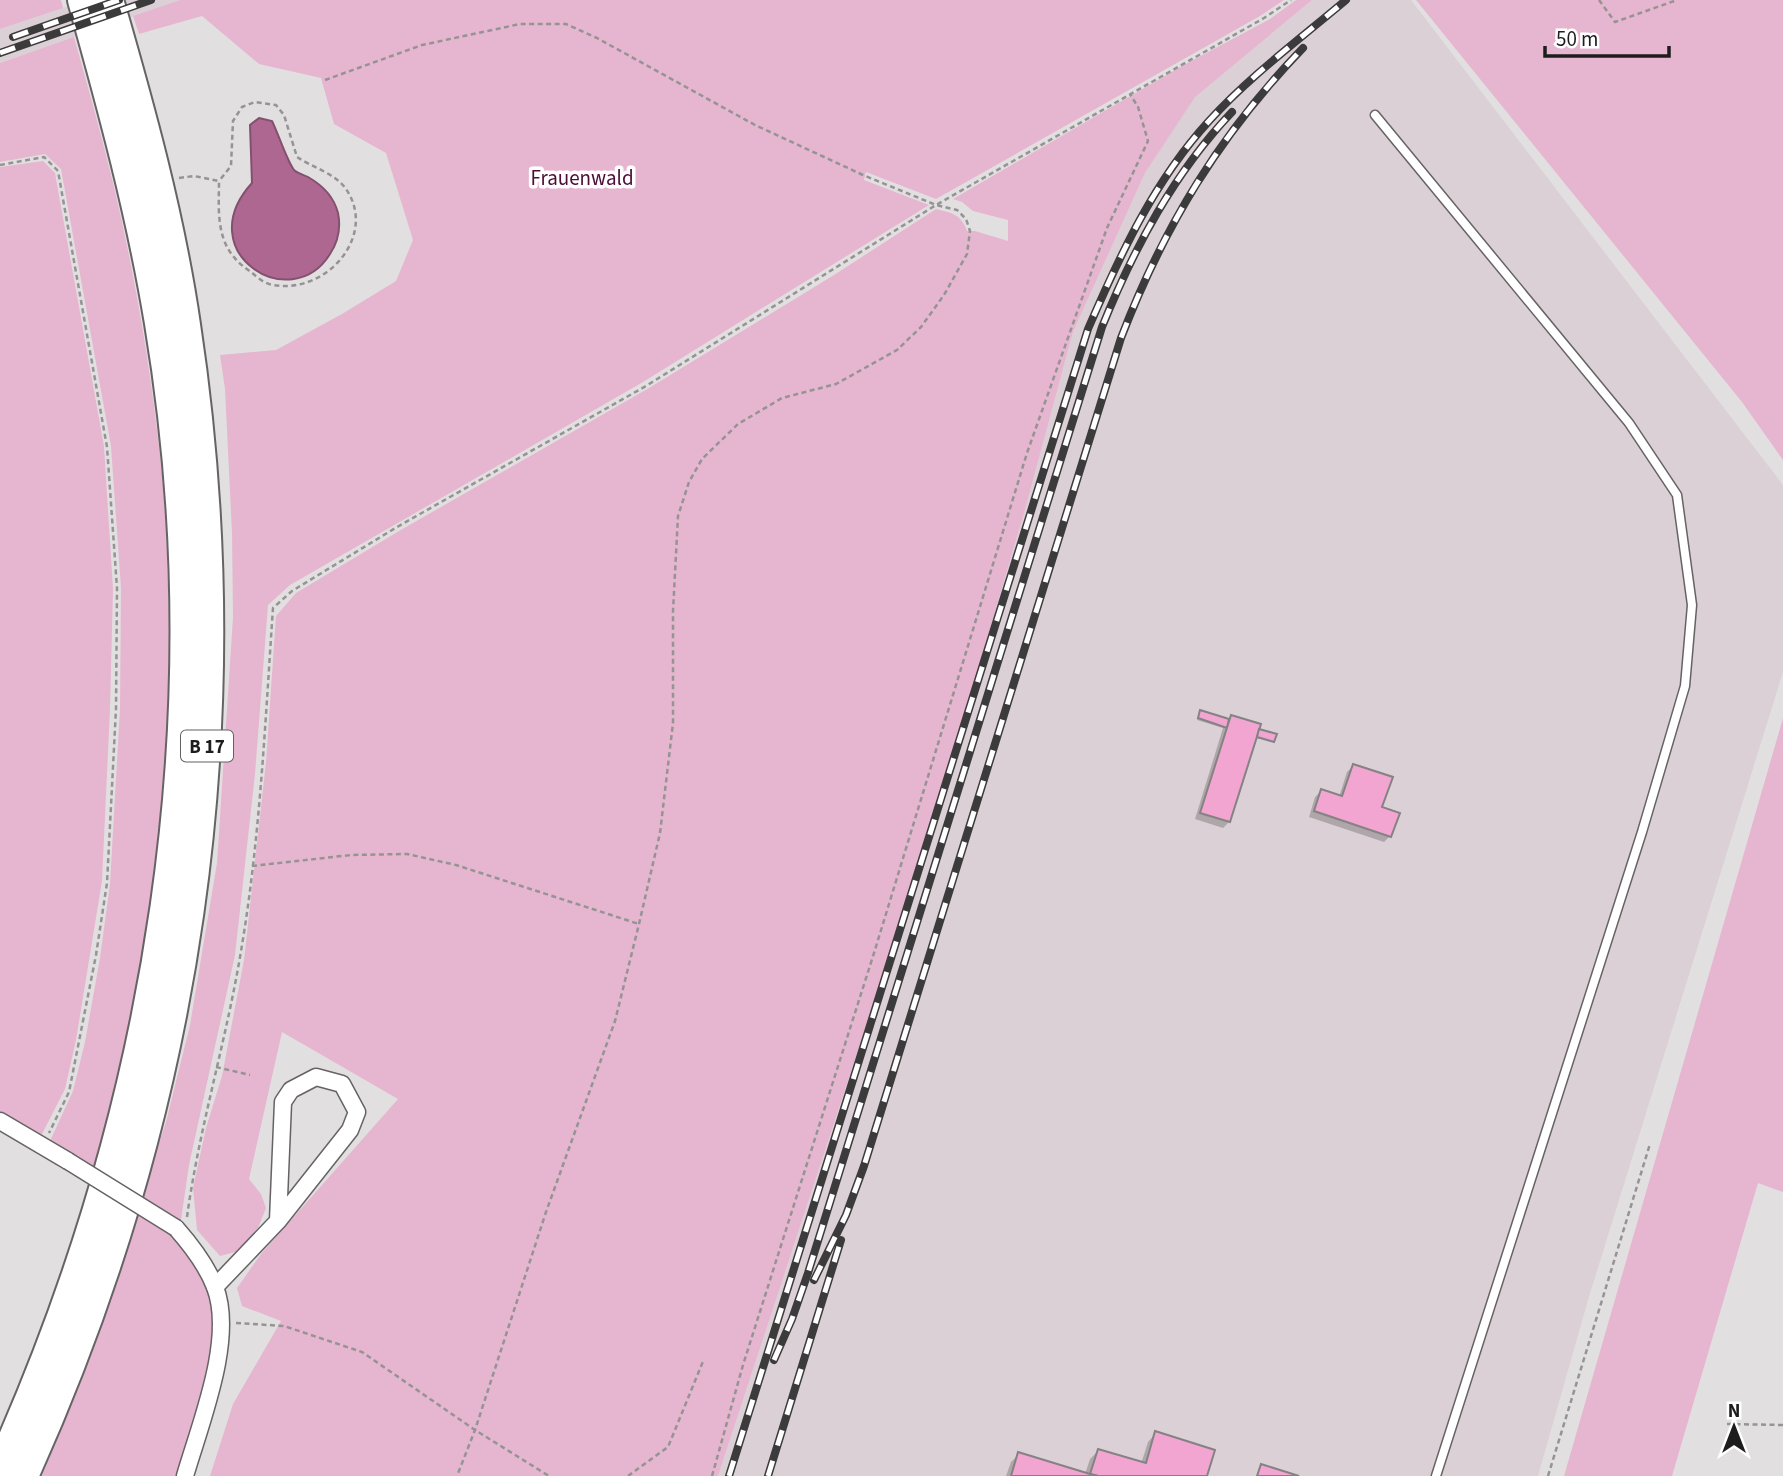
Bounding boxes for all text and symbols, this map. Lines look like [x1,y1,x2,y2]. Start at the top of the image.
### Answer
scale bar [1545,14,1669,58]
text: 50 m [1556,24,1598,54]
park label: Frauenwald [530,163,634,193]
road number: B 17 [181,730,233,762]
north arrow [1699,1392,1769,1462]
text: N [1728,1398,1740,1425]

